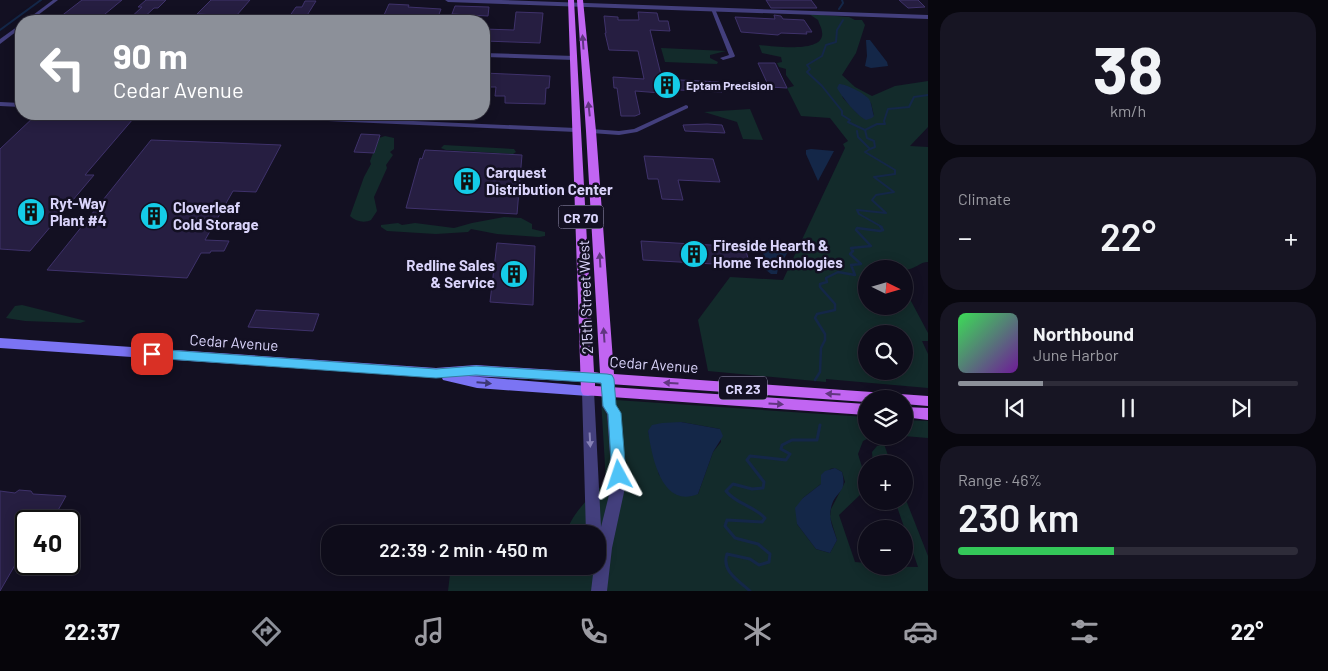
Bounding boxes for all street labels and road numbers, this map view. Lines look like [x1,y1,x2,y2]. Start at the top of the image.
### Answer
road number: CR 70 [558,206,604,228]
street label: 215th Street West [574,240,596,354]
street label: Cedar Avenue [189,330,279,354]
street label: Cedar Avenue [609,352,699,376]
road number: CR 23 [719,376,767,399]

